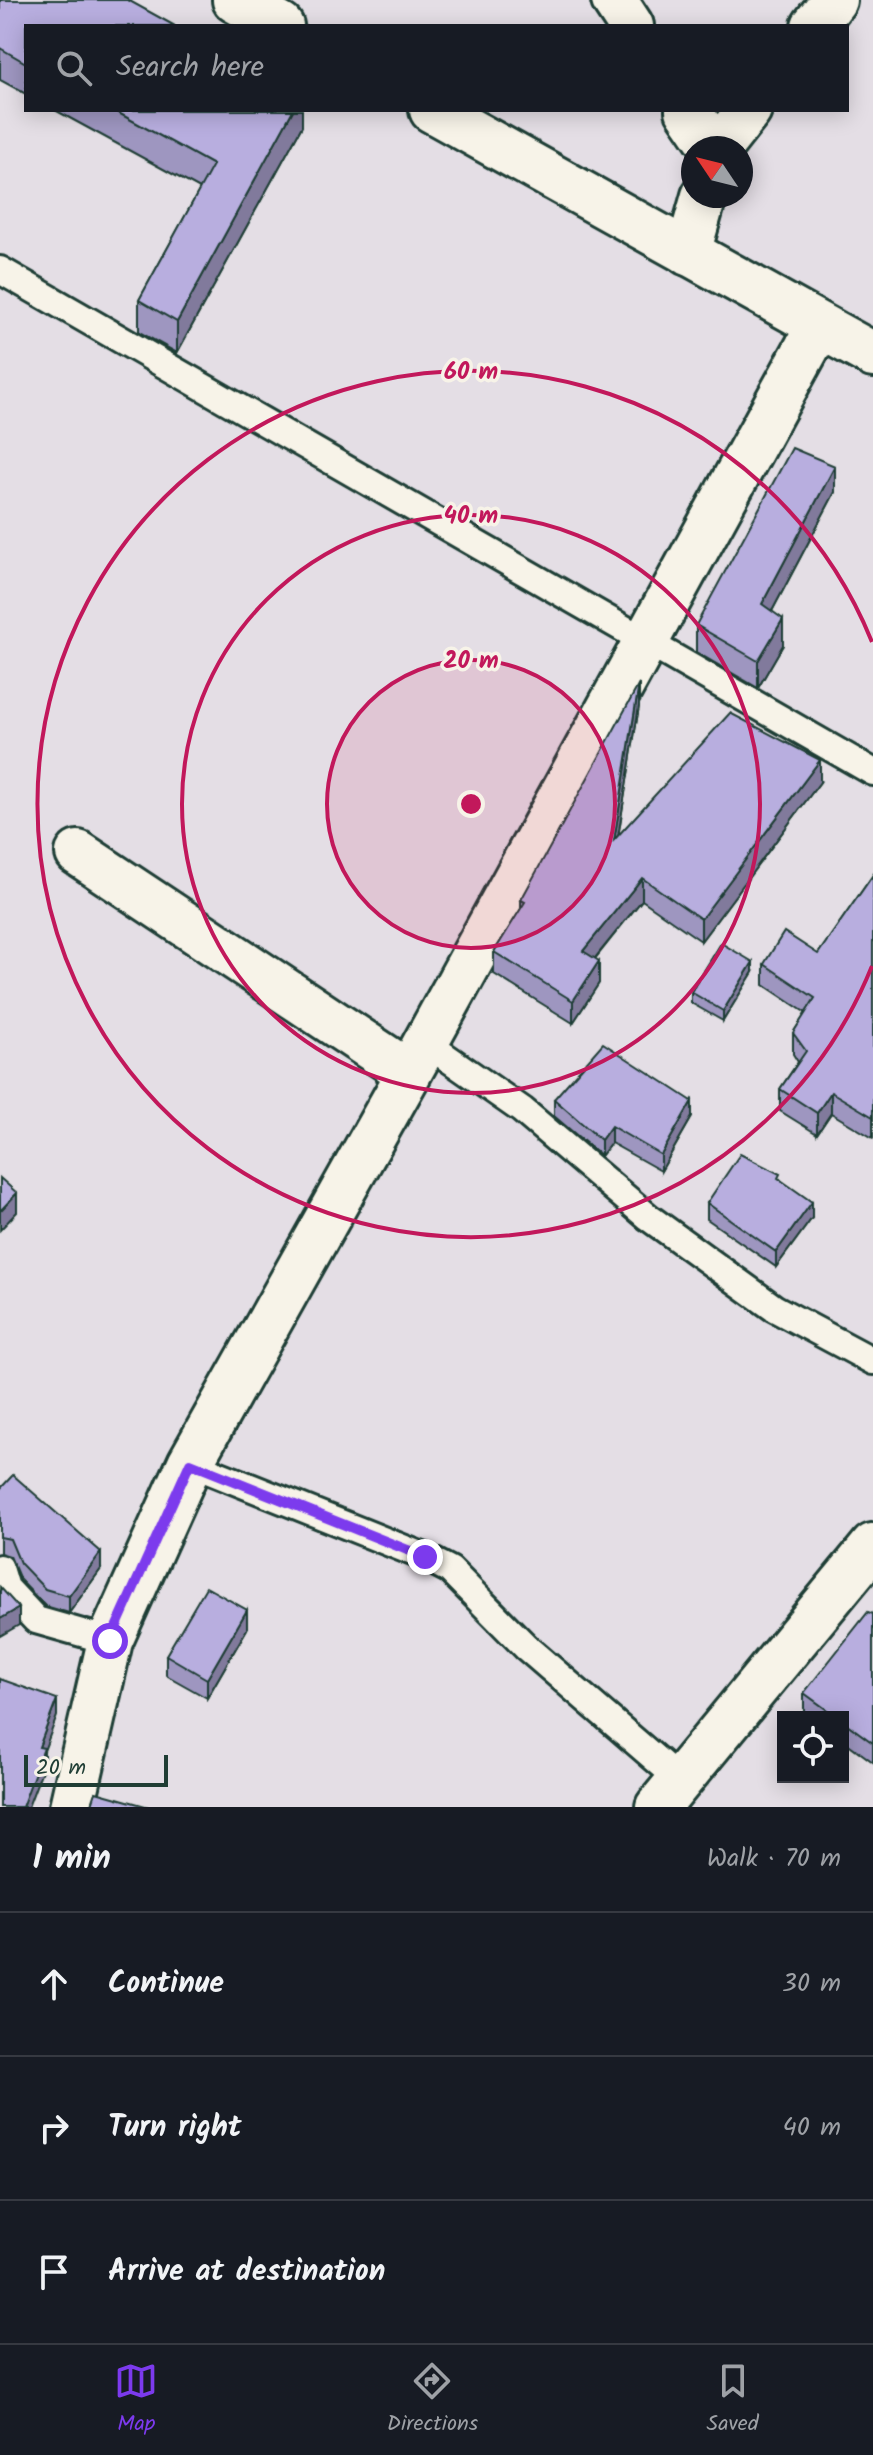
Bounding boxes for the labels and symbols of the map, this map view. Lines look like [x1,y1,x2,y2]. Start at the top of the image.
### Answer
north arrow [681,136,753,208]
text: 60 m [444,353,498,392]
text: 40 m [444,497,498,536]
text: 20 m [443,642,499,681]
centre of rings [457,790,485,818]
route end [407,1539,443,1575]
route start [92,1623,128,1659]
scale bar [24,1751,168,1787]

